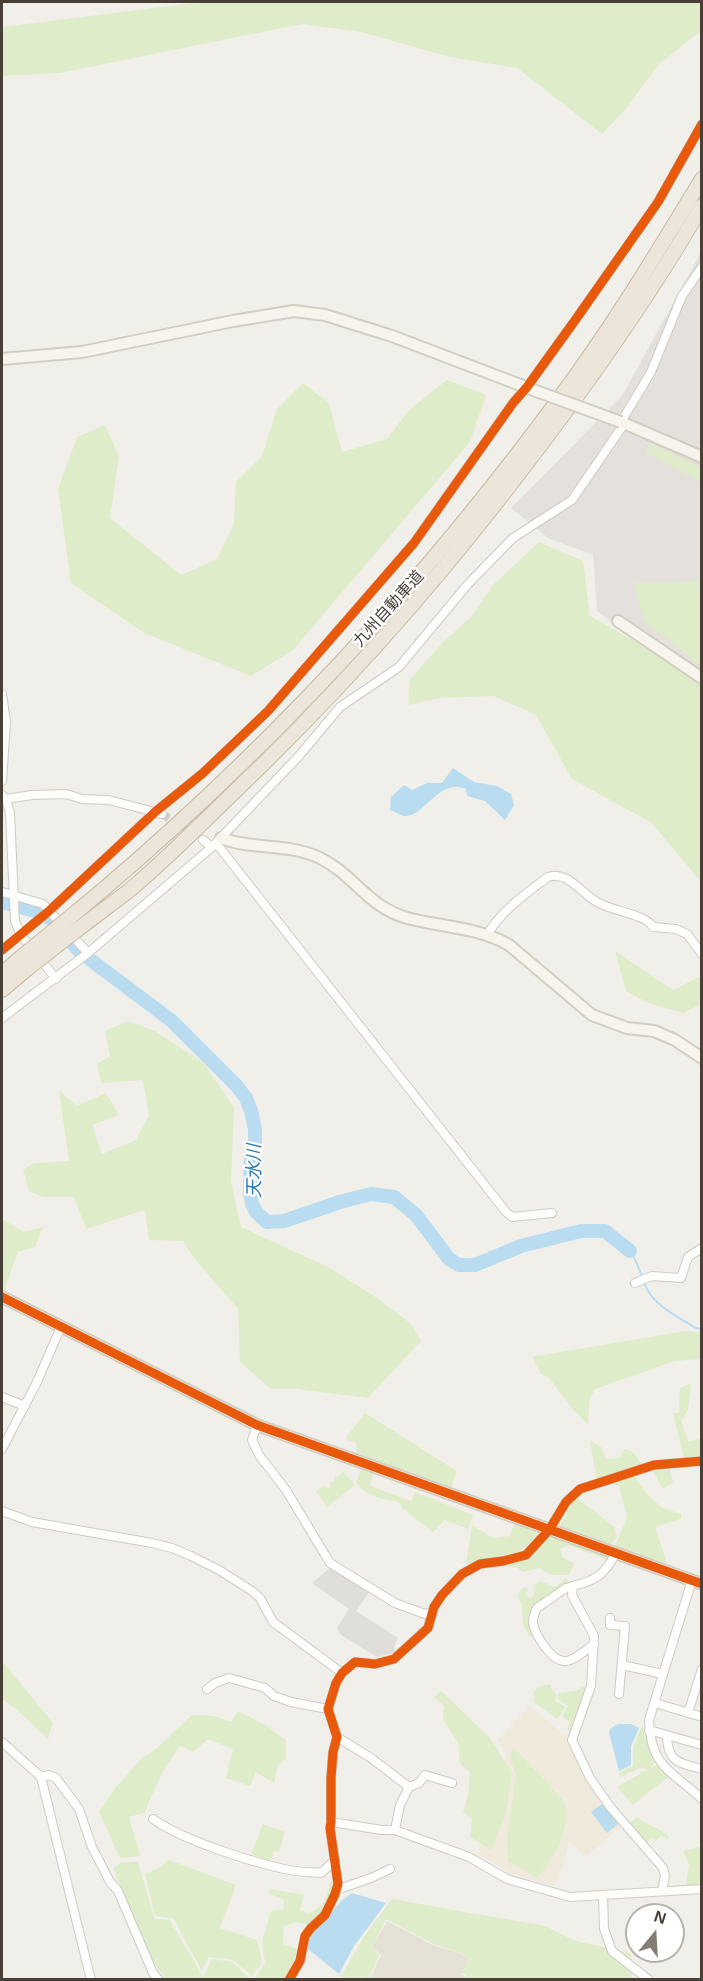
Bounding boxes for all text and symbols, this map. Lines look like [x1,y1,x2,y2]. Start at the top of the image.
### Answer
street label: 九州自動車道 [350,567,428,651]
water label: 天水川 [244,1144,266,1198]
north arrow [625,1903,685,1963]
text: N [652,1907,668,1927]

